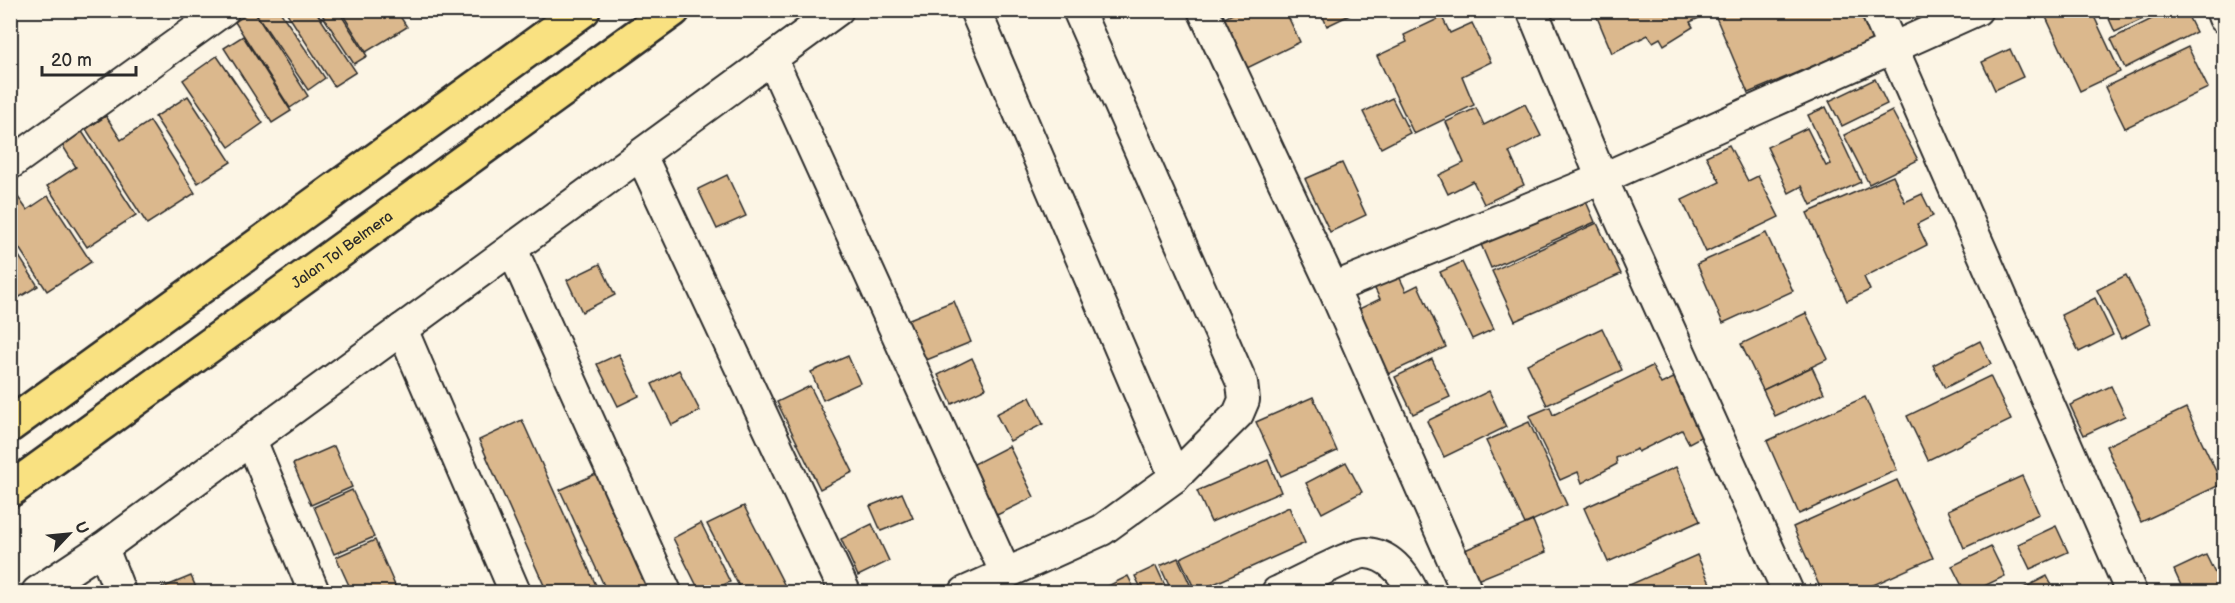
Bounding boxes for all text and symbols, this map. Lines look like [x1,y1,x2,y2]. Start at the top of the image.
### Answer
scale bar [42,39,136,77]
text: 20 m [51,50,92,71]
street label: Jalan Tol Belmera [288,206,397,293]
north arrow [39,504,99,564]
text: U [70,519,92,537]

